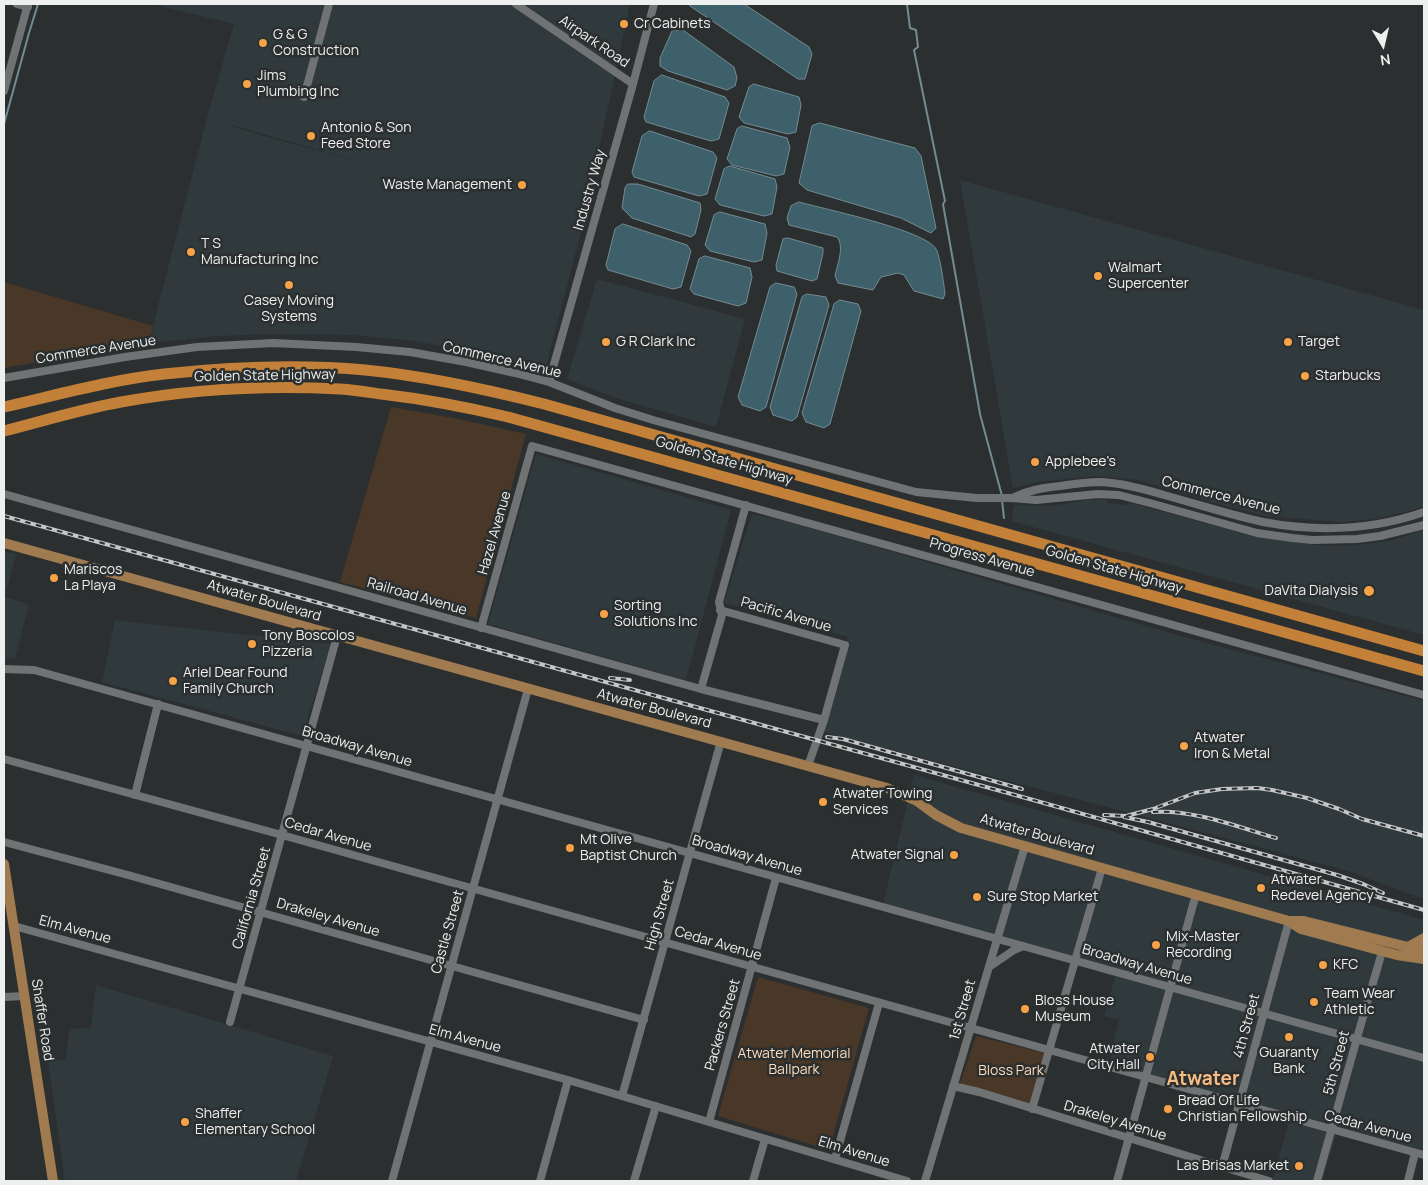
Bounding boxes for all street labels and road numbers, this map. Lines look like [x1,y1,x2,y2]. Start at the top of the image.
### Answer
street label: Airpark Road [556,12,632,72]
street label: Industry Way [570,148,610,232]
street label: Commerce Avenue [35,332,157,368]
street label: Commerce Avenue [441,338,563,382]
street label: Golden State Highway [194,366,336,386]
street label: Golden State Highway [654,433,794,489]
street label: Commerce Avenue [1160,473,1282,519]
street label: Hazel Avenue [475,489,515,577]
street label: Progress Avenue [928,535,1036,581]
street label: Golden State Highway [1044,542,1184,598]
street label: Railroad Avenue [365,575,469,619]
street label: Atwater Boulevard [205,577,323,625]
street label: Pacific Avenue [739,594,833,636]
street label: Atwater Boulevard [595,686,713,732]
street label: Broadway Avenue [300,723,414,771]
street label: Atwater Boulevard [978,811,1096,859]
street label: Cedar Avenue [282,815,374,855]
street label: Broadway Avenue [690,832,804,880]
street label: California Street [229,845,275,951]
street label: High Street [642,877,678,953]
street label: Castle Street [428,888,468,976]
street label: Drakeley Avenue [275,895,381,941]
street label: Elm Avenue [37,912,113,948]
street label: Cedar Avenue [672,924,764,964]
street label: Broadway Avenue [1080,941,1194,989]
street label: Packers Street [702,977,744,1073]
street label: Shaffer Road [27,978,57,1062]
street label: 1st Street [946,978,980,1042]
street label: 4th Street [1230,992,1264,1060]
street label: Elm Avenue [427,1021,503,1057]
street label: 5th Street [1320,1029,1354,1097]
street label: Drakeley Avenue [1062,1097,1168,1145]
street label: Cedar Avenue [1322,1107,1414,1147]
street label: Elm Avenue [816,1133,892,1171]

